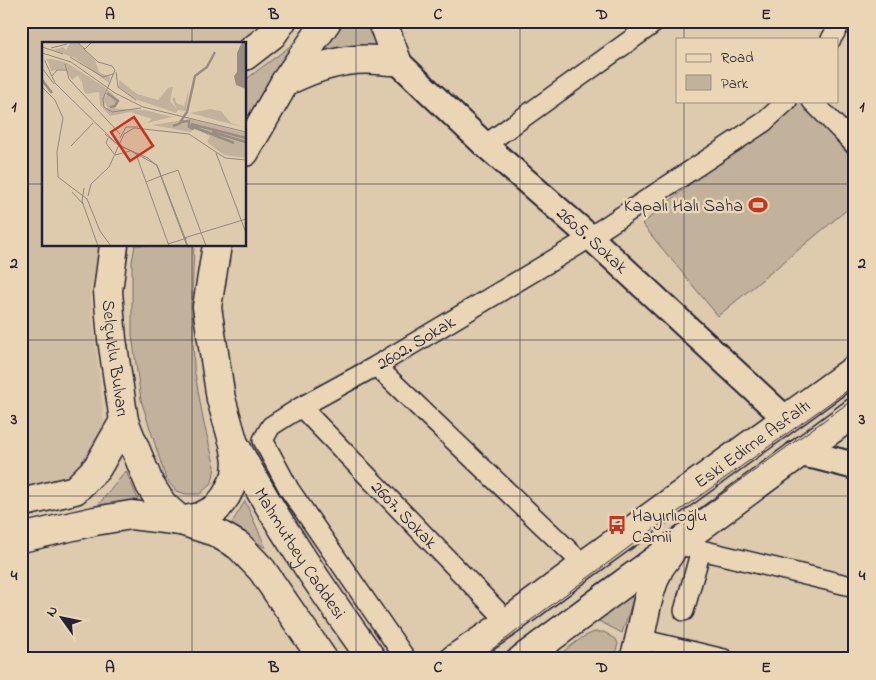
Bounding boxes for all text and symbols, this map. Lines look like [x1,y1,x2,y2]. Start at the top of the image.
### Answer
text: A [105,3,115,27]
text: B [268,3,280,27]
text: C [434,3,443,27]
text: D [595,3,608,27]
text: E [761,3,771,27]
legend [676,38,838,102]
inset map [42,42,246,246]
text: Road [721,47,754,69]
text: Park [721,73,749,95]
text: 1 [11,95,17,119]
text: 1 [859,95,865,119]
place label: Kapalı Halı Saha [624,194,743,220]
sports icon: Kapalı Halı Saha [747,194,769,216]
street label: 2605. Sokak [549,202,633,281]
text: 2 [9,252,18,276]
text: 2 [857,252,866,276]
street label: Selçuklu Bulvarı [94,299,134,419]
street label: 2602. Sokak [372,310,461,378]
street label: Eski Edirne Asfaltı [690,394,817,496]
text: 3 [10,408,18,432]
text: 3 [858,408,866,432]
street label: 2607. Sokak [364,476,442,556]
street label: Mahmutbey Caddesi [246,483,351,625]
place label: Hayırlıoğlu Camii [632,504,707,551]
bus stop icon: Hayırlıoğlu Camii [606,514,628,536]
text: 4 [10,564,18,588]
text: 4 [858,564,866,588]
north arrow [38,592,88,642]
text: N [41,602,64,621]
text: A [105,656,115,680]
text: B [268,656,280,680]
text: C [434,656,443,680]
text: D [595,656,608,680]
text: E [761,656,771,680]

